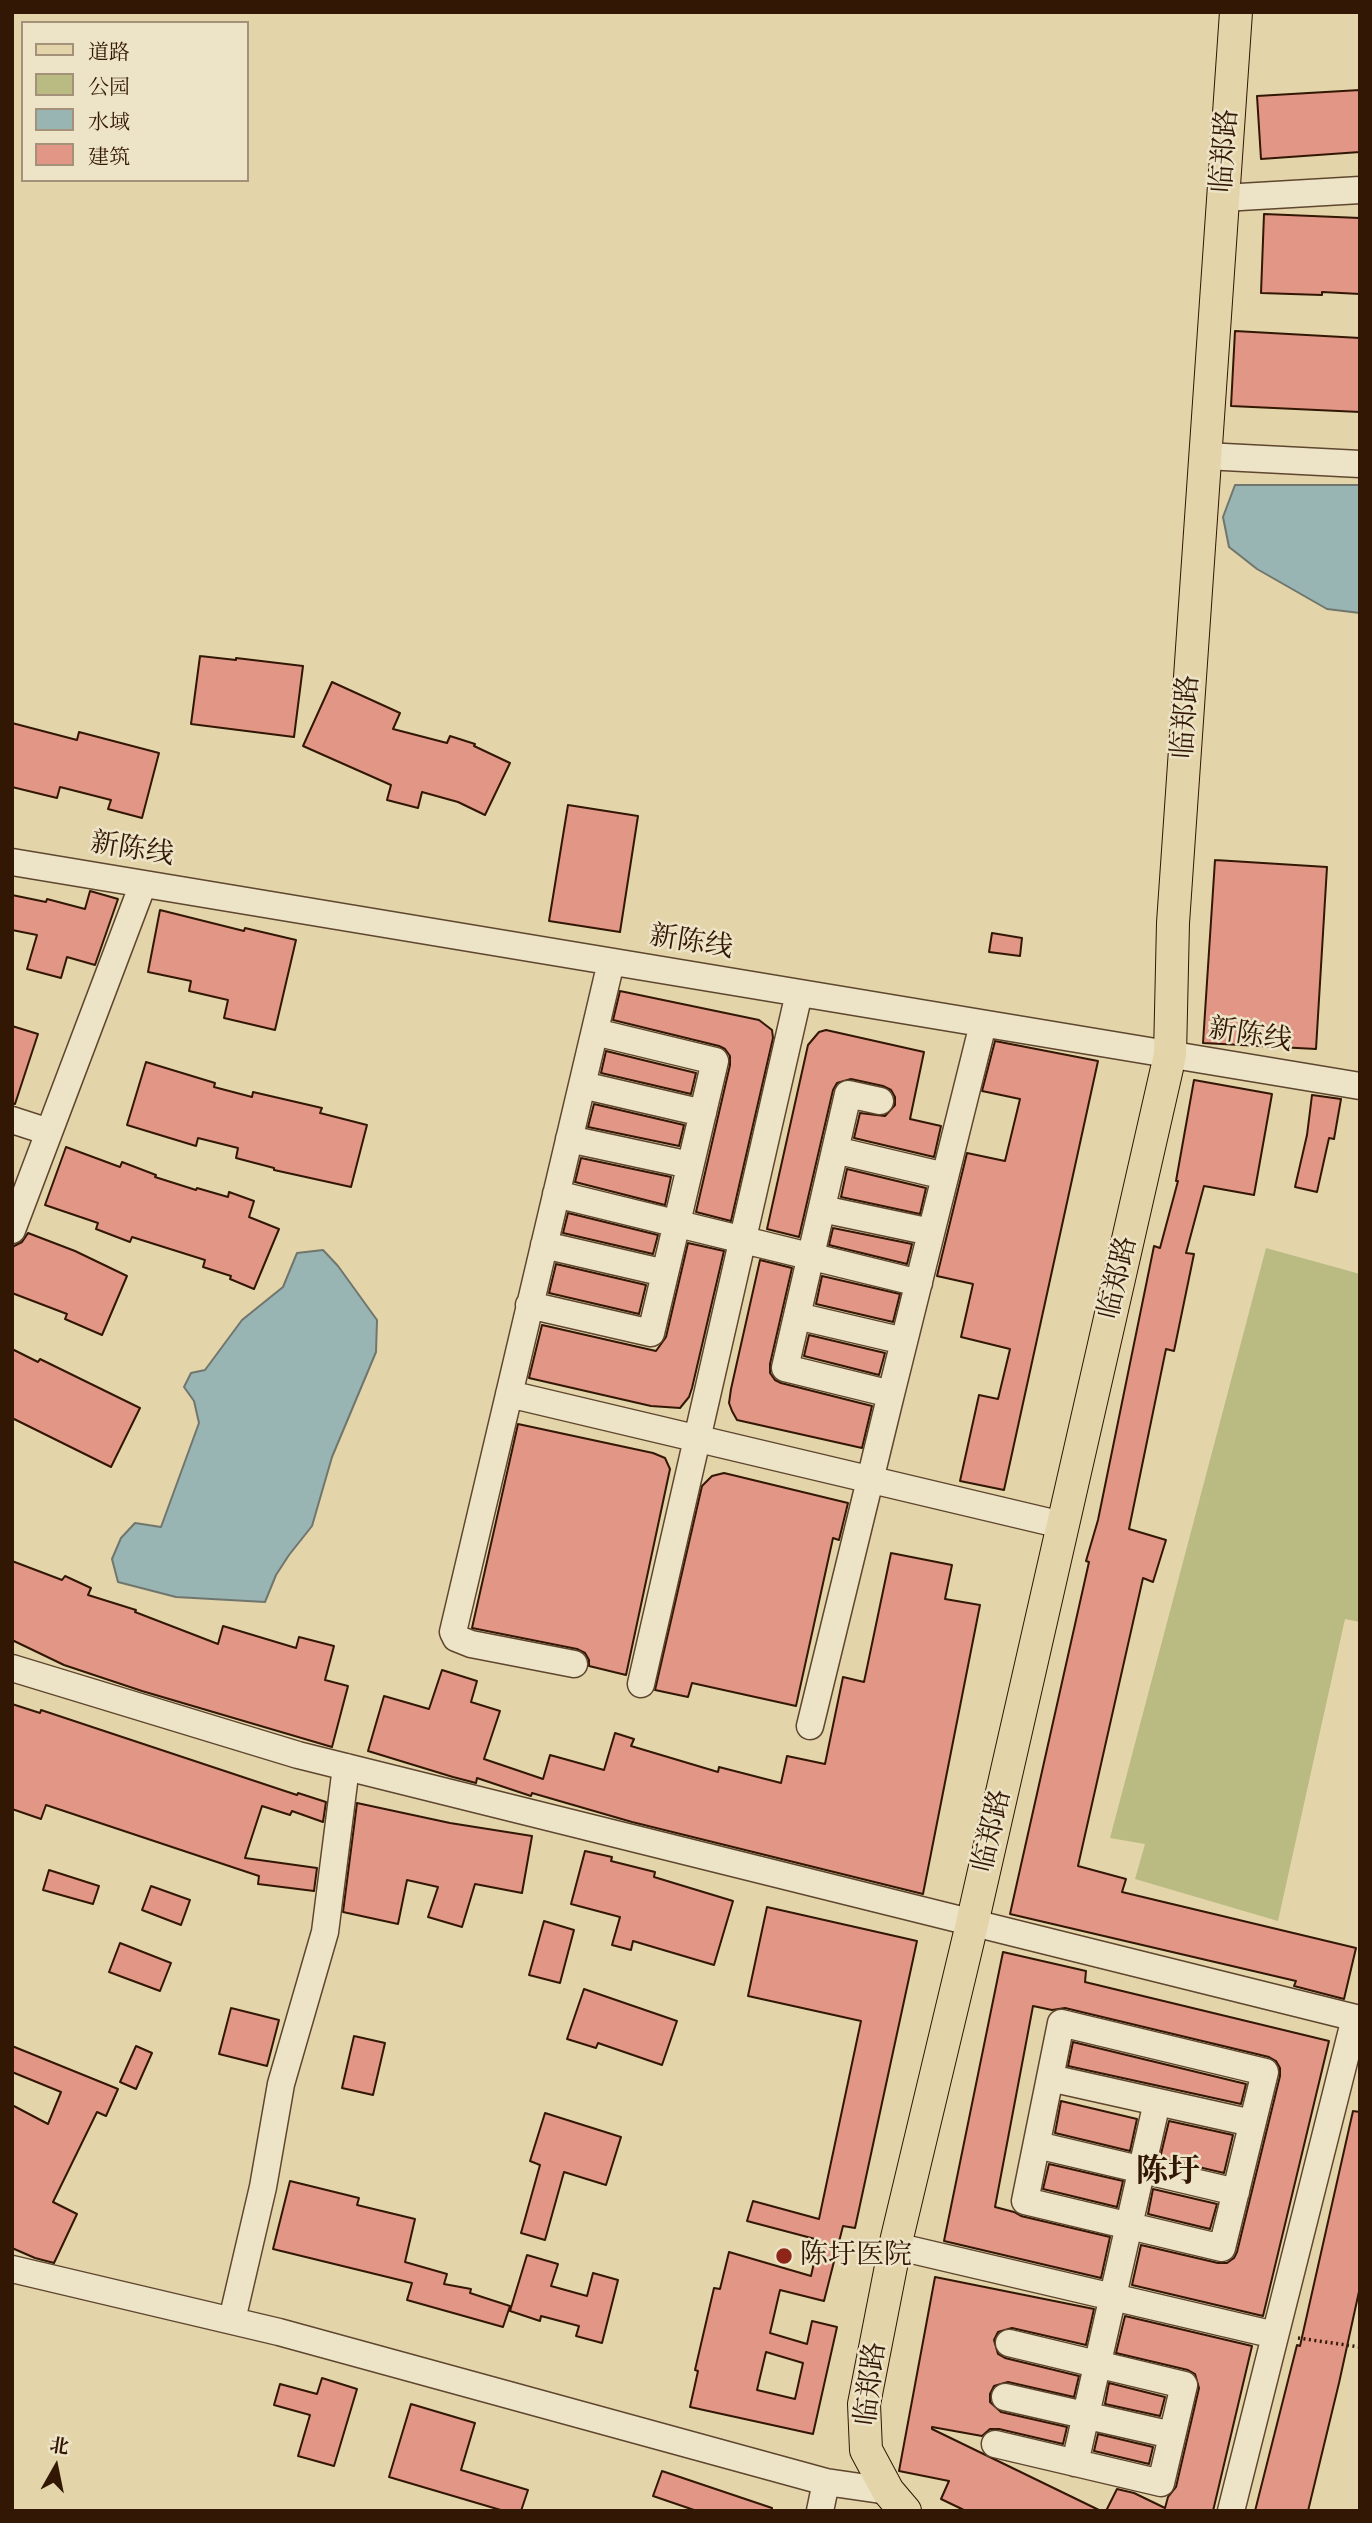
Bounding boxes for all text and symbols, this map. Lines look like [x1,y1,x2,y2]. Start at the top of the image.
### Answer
legend [21,21,248,182]
text: 道路 [88,39,130,65]
text: 公园 [88,74,130,100]
street label: 临郑路 [1206,108,1246,194]
text: 水域 [88,109,130,135]
text: 建筑 [88,144,130,170]
street label: 临郑路 [1167,674,1207,760]
street label: 新陈线 [88,827,176,873]
street label: 新陈线 [647,920,735,966]
street label: 新陈线 [1206,1013,1294,1059]
street label: 临郑路 [1093,1233,1145,1323]
street label: 临郑路 [967,1786,1019,1876]
district label: 陈圩 [1136,2154,1200,2192]
place label: 陈圩医院 [800,2239,912,2273]
marker: 陈圩医院 [774,2246,794,2266]
street label: 临郑路 [850,2340,894,2428]
north arrow [21,2432,91,2502]
text: 北 [48,2433,71,2459]

